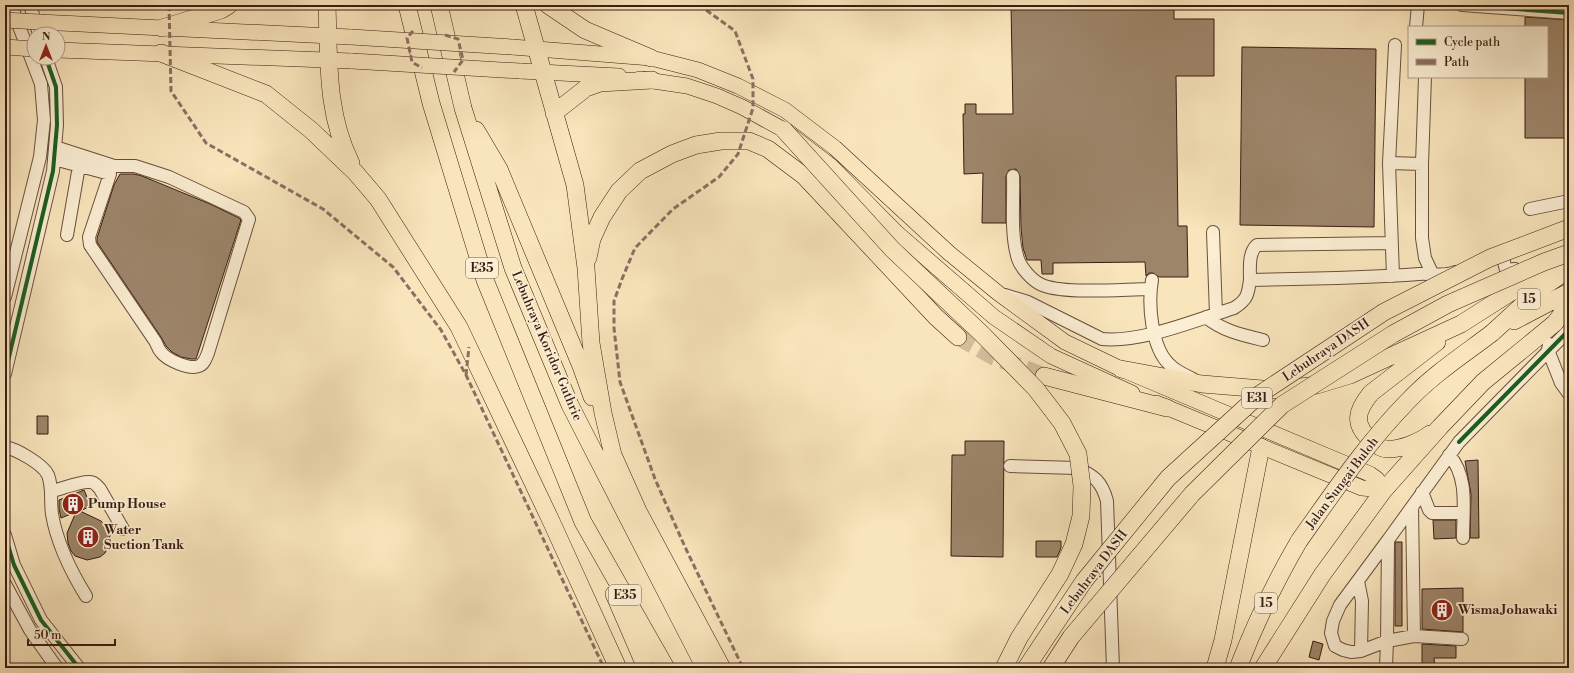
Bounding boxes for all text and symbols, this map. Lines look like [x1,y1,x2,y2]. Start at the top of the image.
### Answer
north arrow [26,26,66,66]
legend [1408,26,1548,78]
text: N [42,30,51,44]
text: Cycle path [1444,35,1500,50]
text: Path [1444,55,1469,70]
road number: E35 [466,258,498,278]
street label: Lebuhraya Koridor Guthrie [508,269,586,424]
road number: 15 [1518,289,1540,309]
street label: Lebuhraya DASH [1279,315,1373,385]
road number: E31 [1242,388,1272,408]
street label: Jalan Sungai Buloh [1302,434,1382,533]
building icon: Pump House [60,491,86,517]
place label: Pump House [88,496,166,512]
place label: Water Suction Tank [103,522,185,553]
building icon: Water Suction Tank [75,524,101,550]
street label: Lebuhraya DASH [1057,526,1131,617]
road number: E35 [609,585,641,605]
road number: 15 [1255,593,1277,613]
building icon: Wisma Johawaki [1429,597,1455,623]
place label: Wisma Johawaki [1457,602,1557,618]
scale bar [28,621,115,647]
text: 50 m [34,628,62,643]

